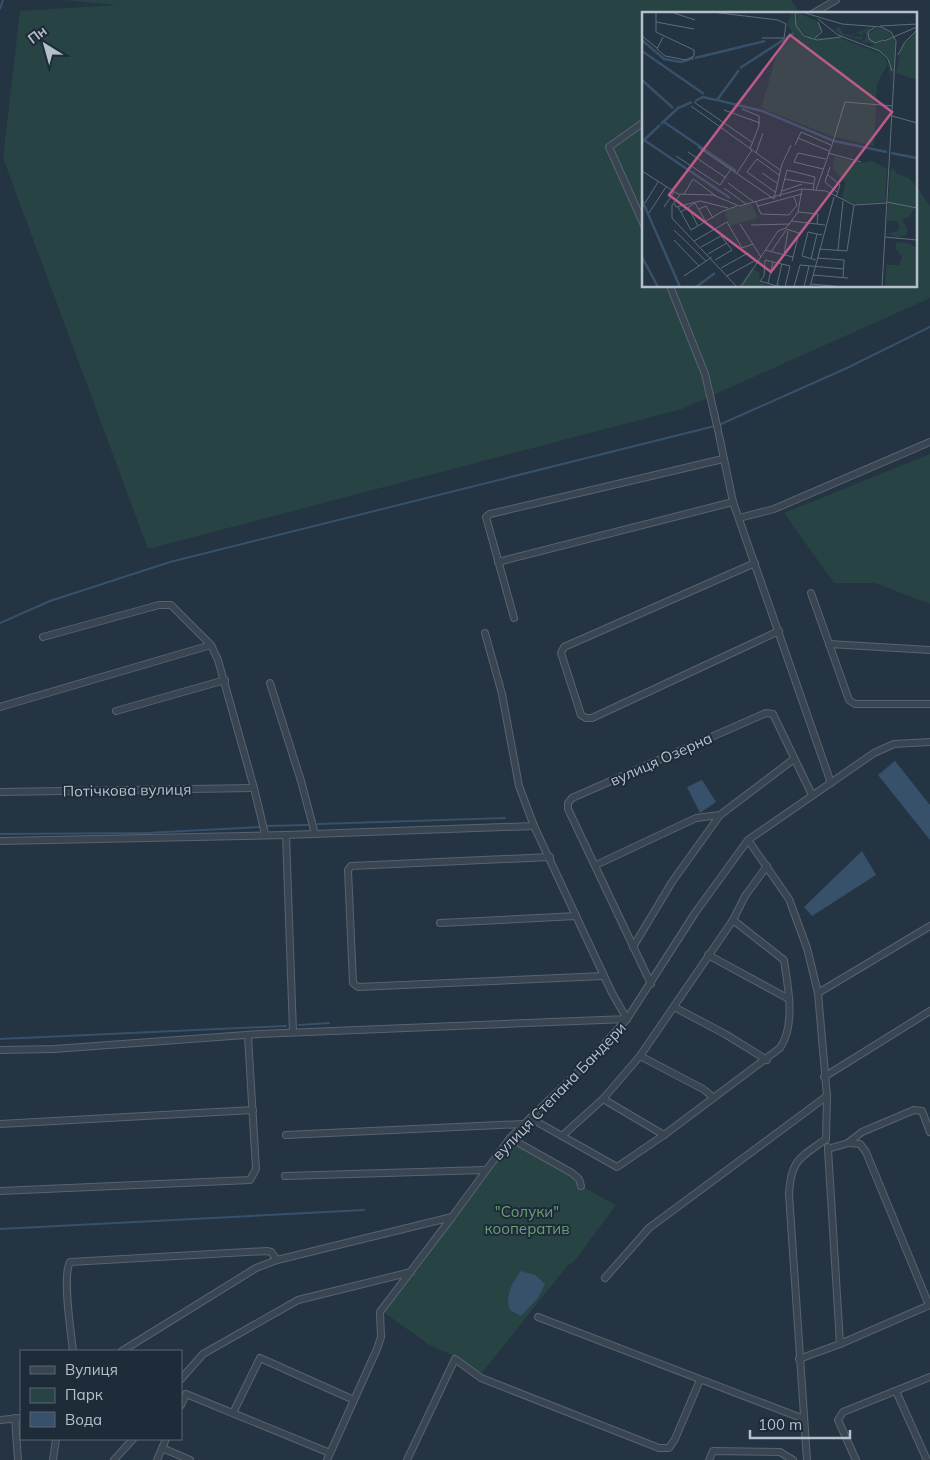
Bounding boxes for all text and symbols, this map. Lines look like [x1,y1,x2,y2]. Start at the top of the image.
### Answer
inset map [642,12,918,288]
north arrow [20,20,70,70]
text: Пн [24,22,50,48]
street label: вулиця Озерна [607,728,715,790]
street label: Потічкова вулиця [63,779,191,801]
street label: вулиця Степана Бандери [488,1018,630,1164]
park label: "Солуки" кооператив [484,1202,570,1238]
legend [20,1350,182,1440]
text: Вулиця [65,1360,118,1379]
text: Парк [65,1385,104,1404]
scale bar [750,1408,850,1440]
text: Вода [65,1410,102,1429]
text: 100 m [758,1415,802,1434]

